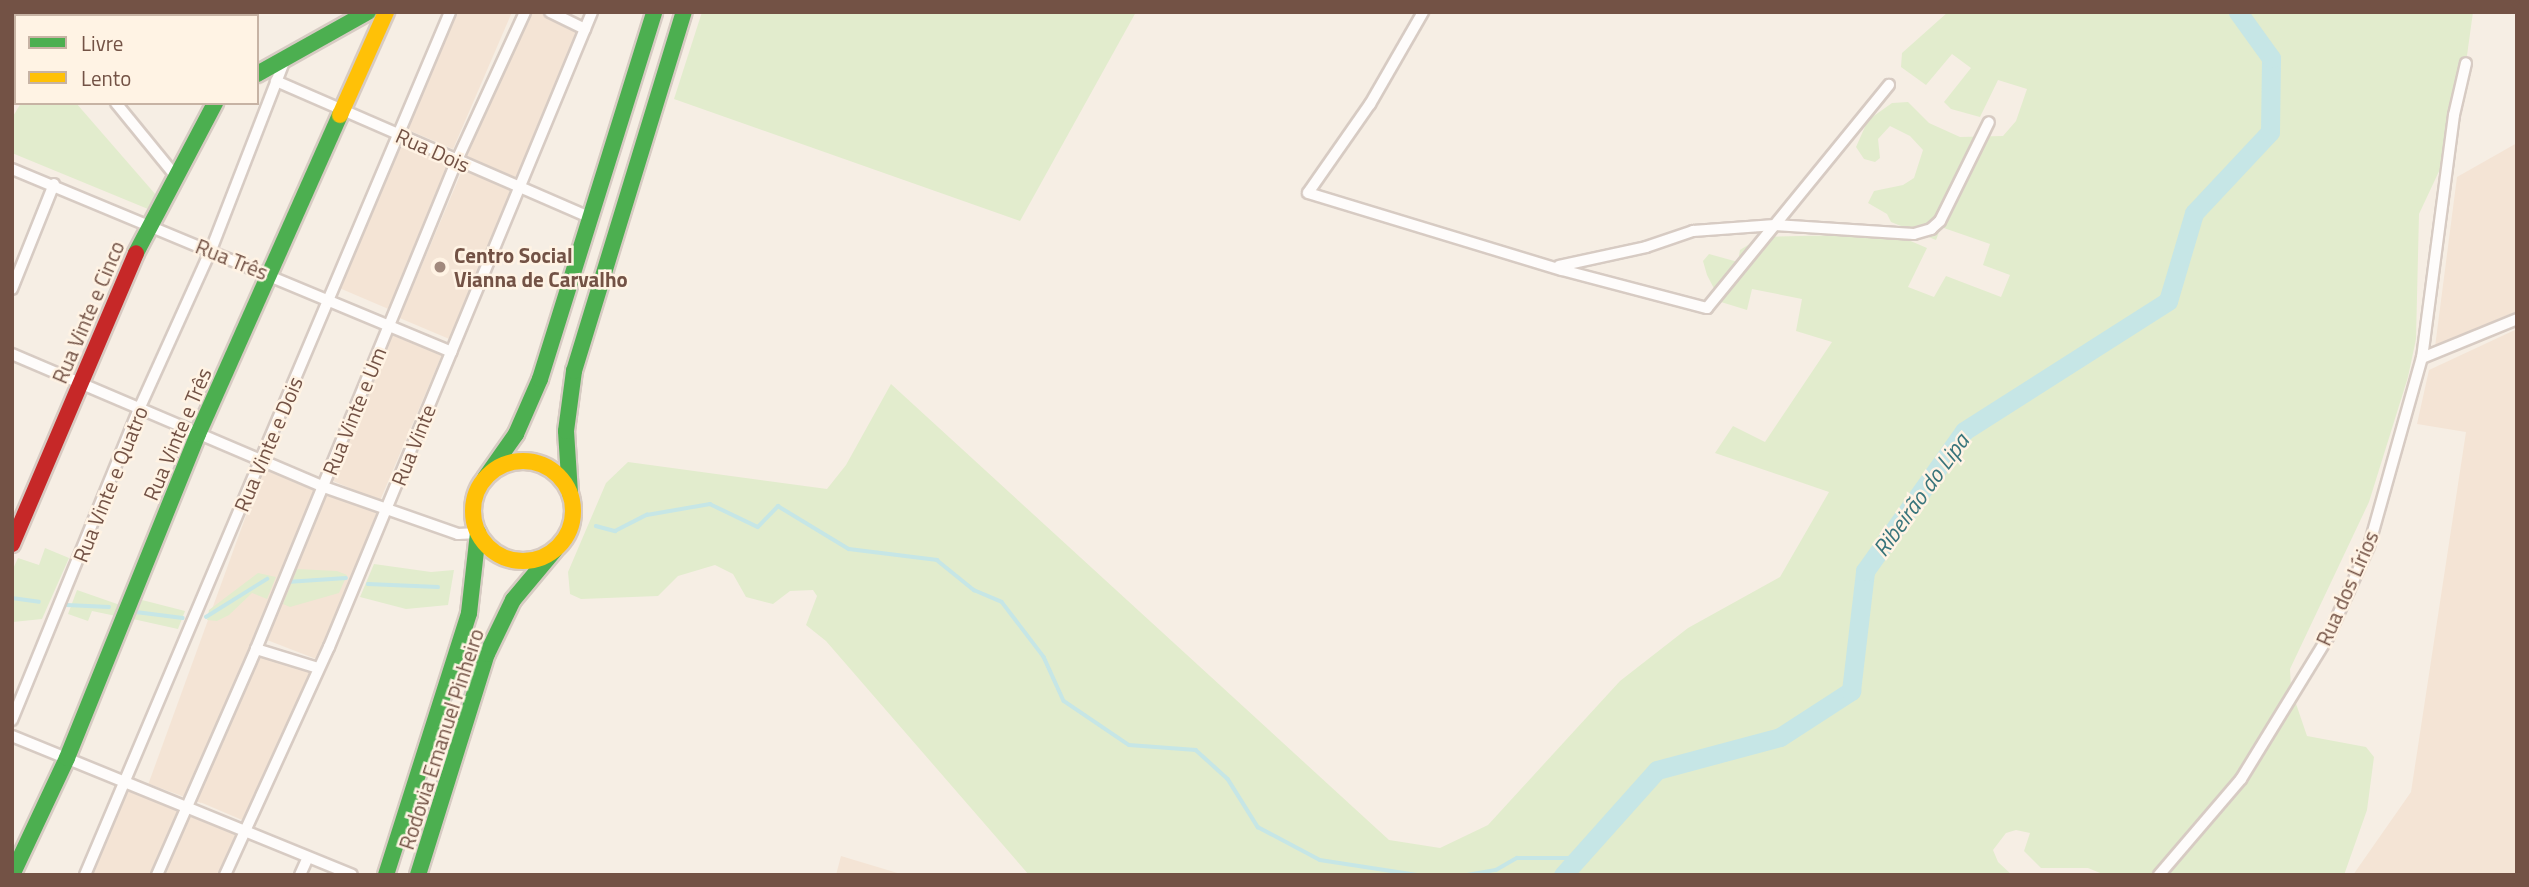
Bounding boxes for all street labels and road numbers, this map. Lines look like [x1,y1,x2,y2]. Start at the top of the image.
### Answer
street label: Rua Dois [392,123,474,177]
street label: Rua Três [192,233,272,285]
street label: Rua Vinte e Cinco [47,237,129,387]
street label: Rua Vinte e Um [317,343,391,479]
street label: Rua Vinte e Três [138,364,216,504]
street label: Rua Vinte e Dois [228,373,308,515]
street label: Rua Vinte [385,401,441,489]
street label: Rua Vinte e Quatro [67,402,153,566]
street label: Rua dos Lírios [2310,527,2384,649]
street label: Rodovia Emanuel Pinheiro [393,625,489,853]

